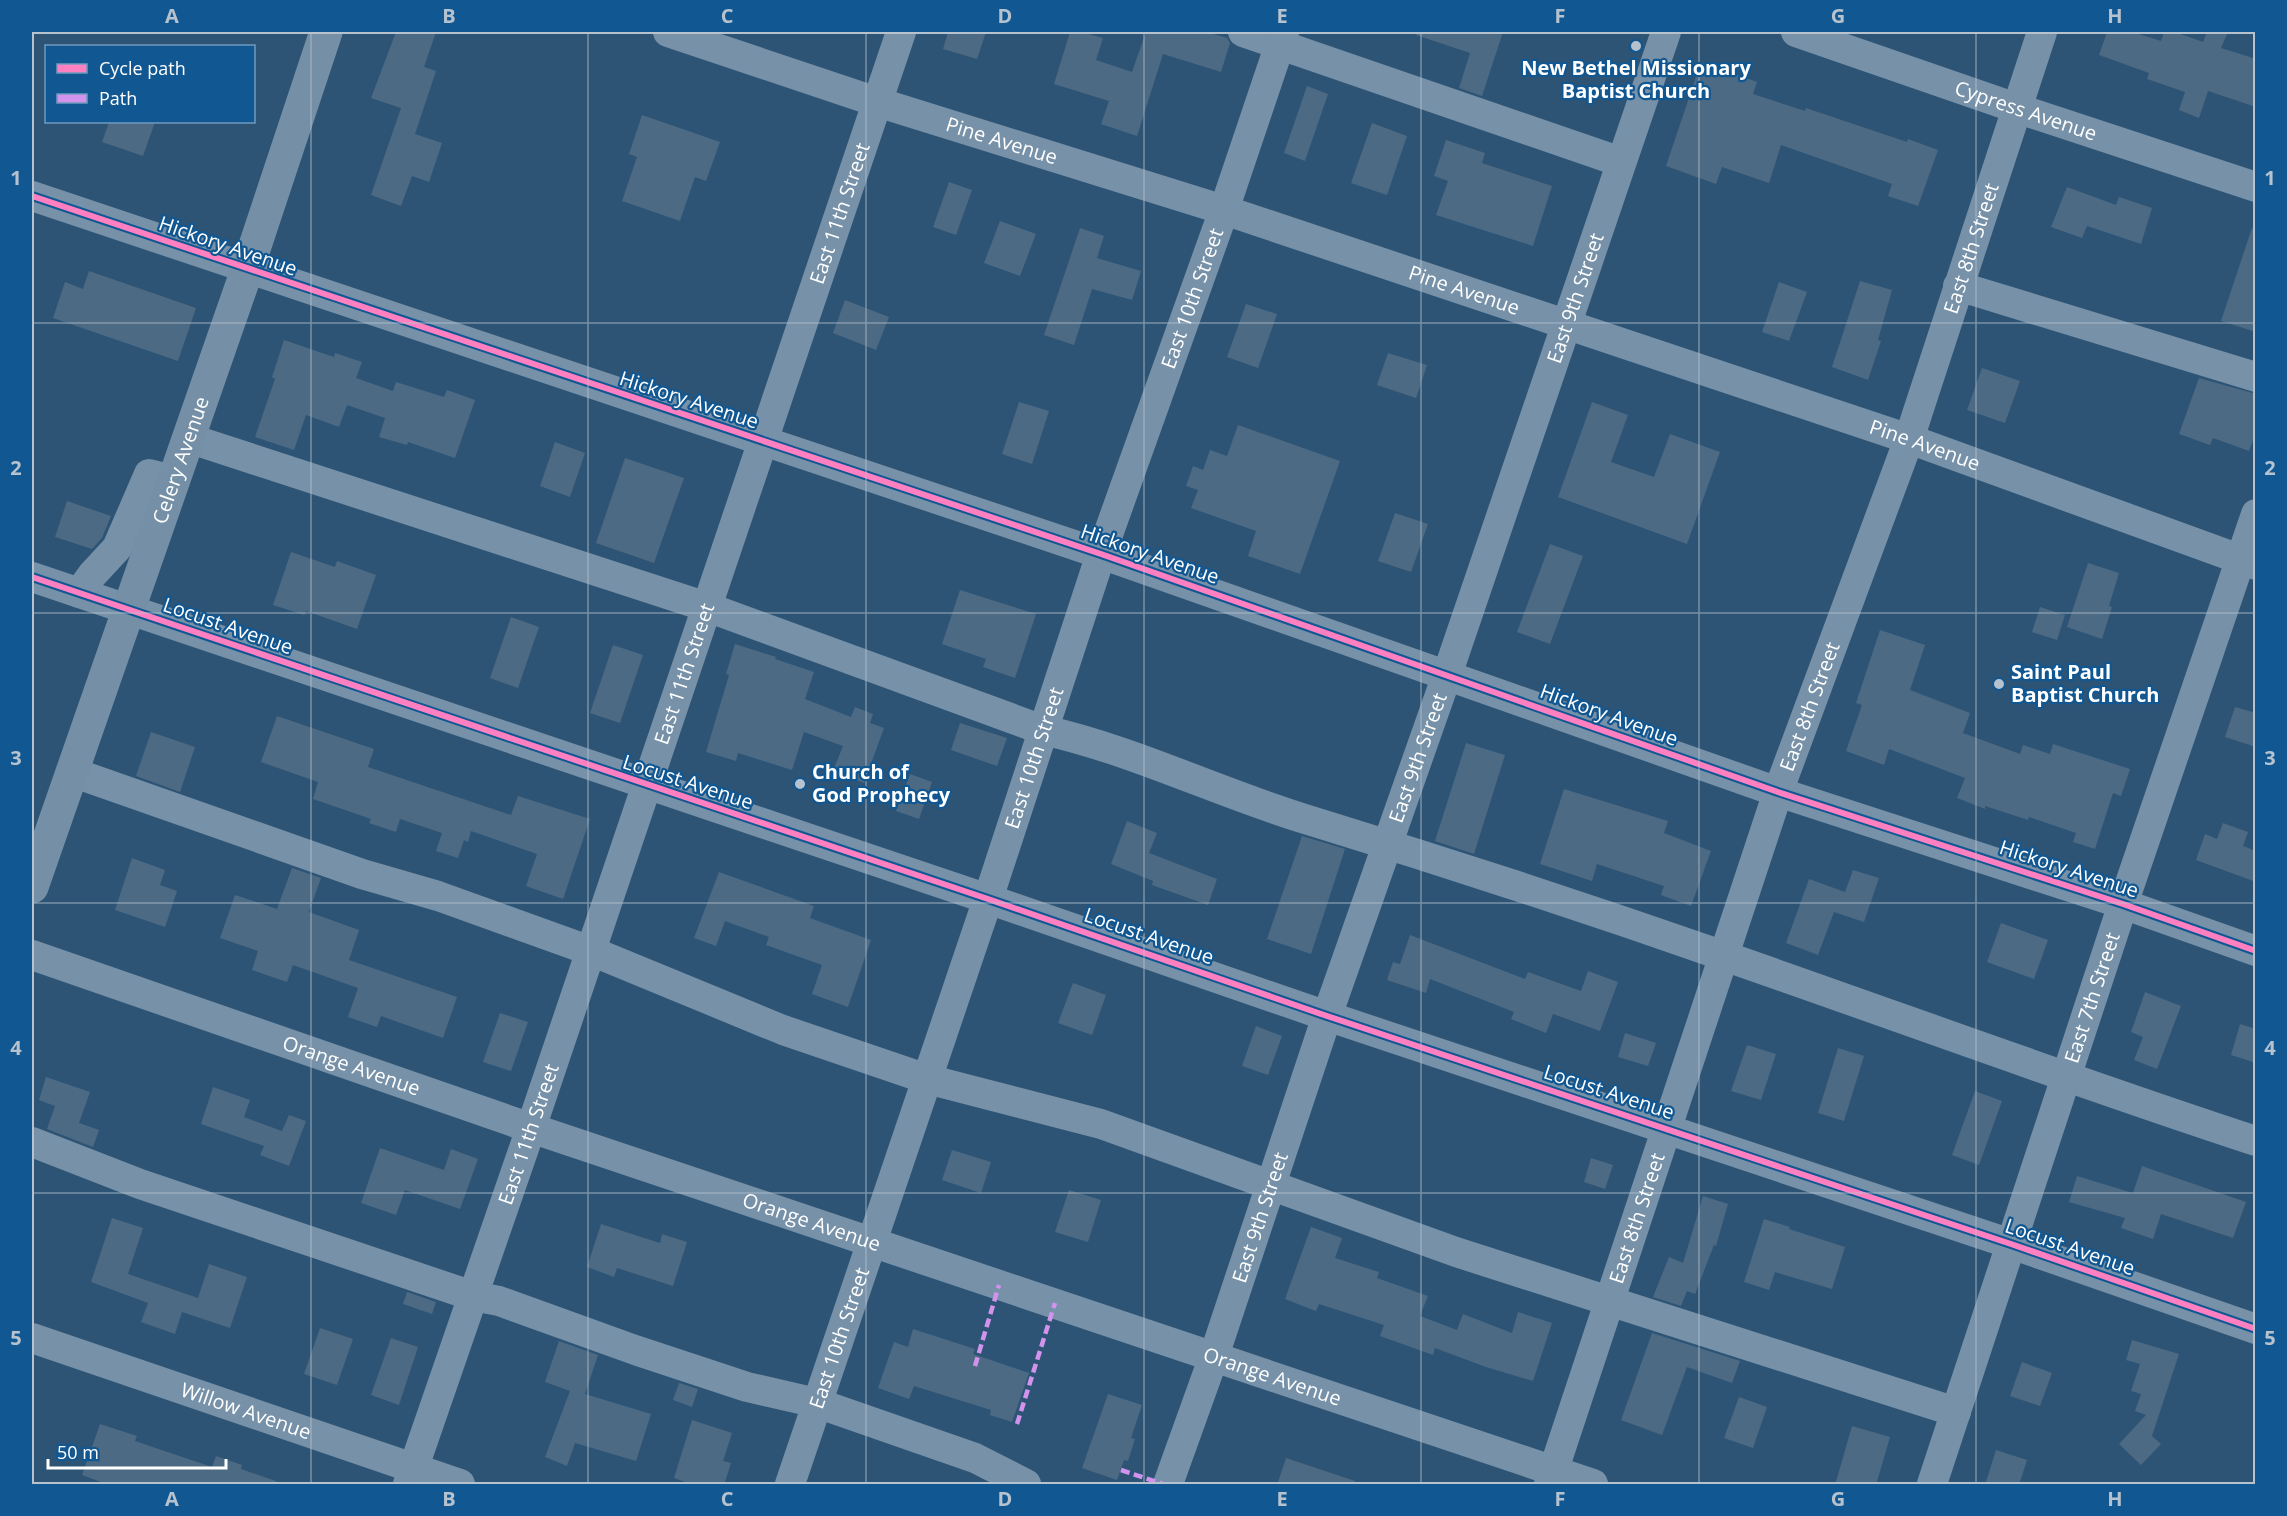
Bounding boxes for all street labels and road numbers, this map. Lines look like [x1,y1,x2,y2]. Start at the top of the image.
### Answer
street label: Cypress Avenue [1951,74,2101,147]
street label: Pine Avenue [943,110,1061,170]
street label: East 11th Street [803,139,876,287]
street label: East 8th Street [1937,179,2005,317]
street label: Hickory Avenue [155,209,301,282]
street label: East 10th Street [1154,224,1229,372]
street label: East 9th Street [1540,229,1610,367]
street label: Pine Avenue [1405,259,1523,321]
street label: Hickory Avenue [616,364,762,435]
street label: Celery Avenue [146,393,215,527]
street label: Pine Avenue [1866,413,1984,477]
street label: Hickory Avenue [1077,517,1223,590]
street label: Locust Avenue [160,591,297,660]
street label: East 11th Street [647,599,720,748]
street label: East 8th Street [1773,638,1846,775]
street label: Hickory Avenue [1536,677,1682,752]
street label: East 10th Street [998,684,1070,832]
street label: East 9th Street [1382,689,1453,826]
street label: Locust Avenue [619,748,757,815]
street label: Hickory Avenue [1996,833,2142,904]
street label: Locust Avenue [1081,901,1218,970]
street label: East 7th Street [2058,929,2126,1066]
street label: Orange Avenue [279,1029,424,1102]
street label: Locust Avenue [1540,1058,1678,1125]
street label: East 11th Street [492,1060,565,1208]
street label: East 9th Street [1225,1148,1294,1286]
street label: East 8th Street [1602,1149,1671,1287]
street label: Orange Avenue [739,1186,884,1257]
street label: Locust Avenue [2002,1212,2139,1281]
street label: East 10th Street [802,1264,875,1412]
street label: Orange Avenue [1200,1340,1345,1412]
street label: Willow Avenue [177,1376,315,1445]

